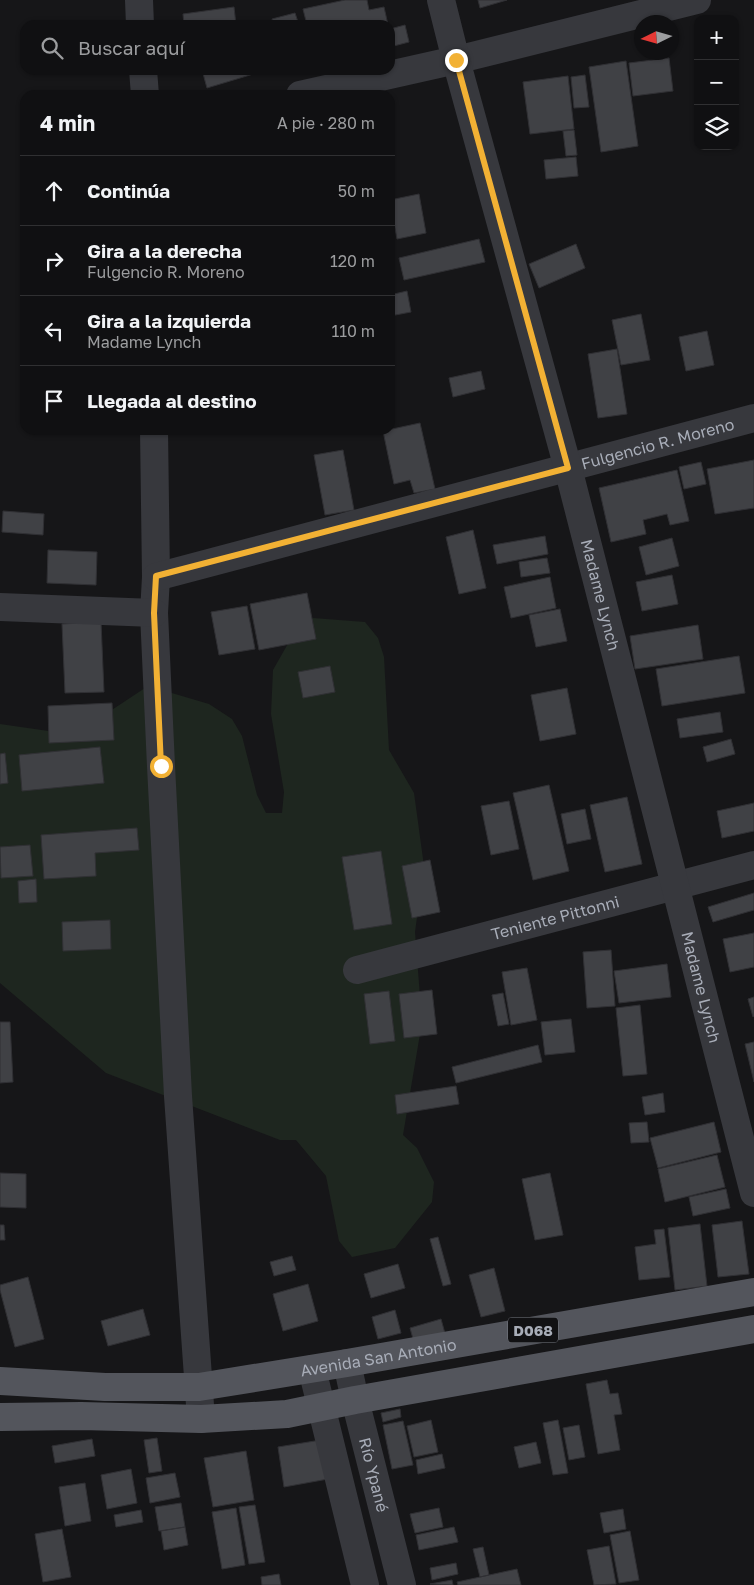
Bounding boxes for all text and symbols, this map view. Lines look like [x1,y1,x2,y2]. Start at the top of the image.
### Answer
north arrow [634,15,679,60]
map controls [694,15,739,150]
button: + [694,15,739,60]
search box [20,20,395,75]
icon: search [38,34,66,62]
text: Buscar aquí [78,36,185,59]
route end [445,49,468,72]
button: − [694,60,739,105]
button: layers [694,105,739,150]
text: 4 min [40,110,95,136]
text: A pie · 280 m [277,113,375,133]
icon: ahead [40,177,68,205]
text: Continúa [87,179,170,202]
text: 50 m [338,181,375,201]
text: Gira a la derecha [87,239,242,262]
icon: right [40,247,68,275]
text: 120 m [330,251,375,271]
text: Fulgencio R. Moreno [87,262,245,282]
text: Gira a la izquierda [87,309,251,332]
icon: left [40,317,68,345]
text: 110 m [331,321,375,341]
text: Madame Lynch [87,332,201,352]
icon: arrive [40,387,68,415]
text: Llegada al destino [87,389,257,412]
street label: Fulgencio R. Moreno [579,414,736,474]
street label: Madame Lynch [577,537,624,653]
route start [150,755,173,778]
street label: Teniente Pittonni [489,891,621,944]
street label: Madame Lynch [677,929,725,1045]
road number: D068 [508,1318,558,1342]
street label: Avenida San Antonio [299,1334,458,1380]
street label: Río Ypané [355,1435,393,1514]

